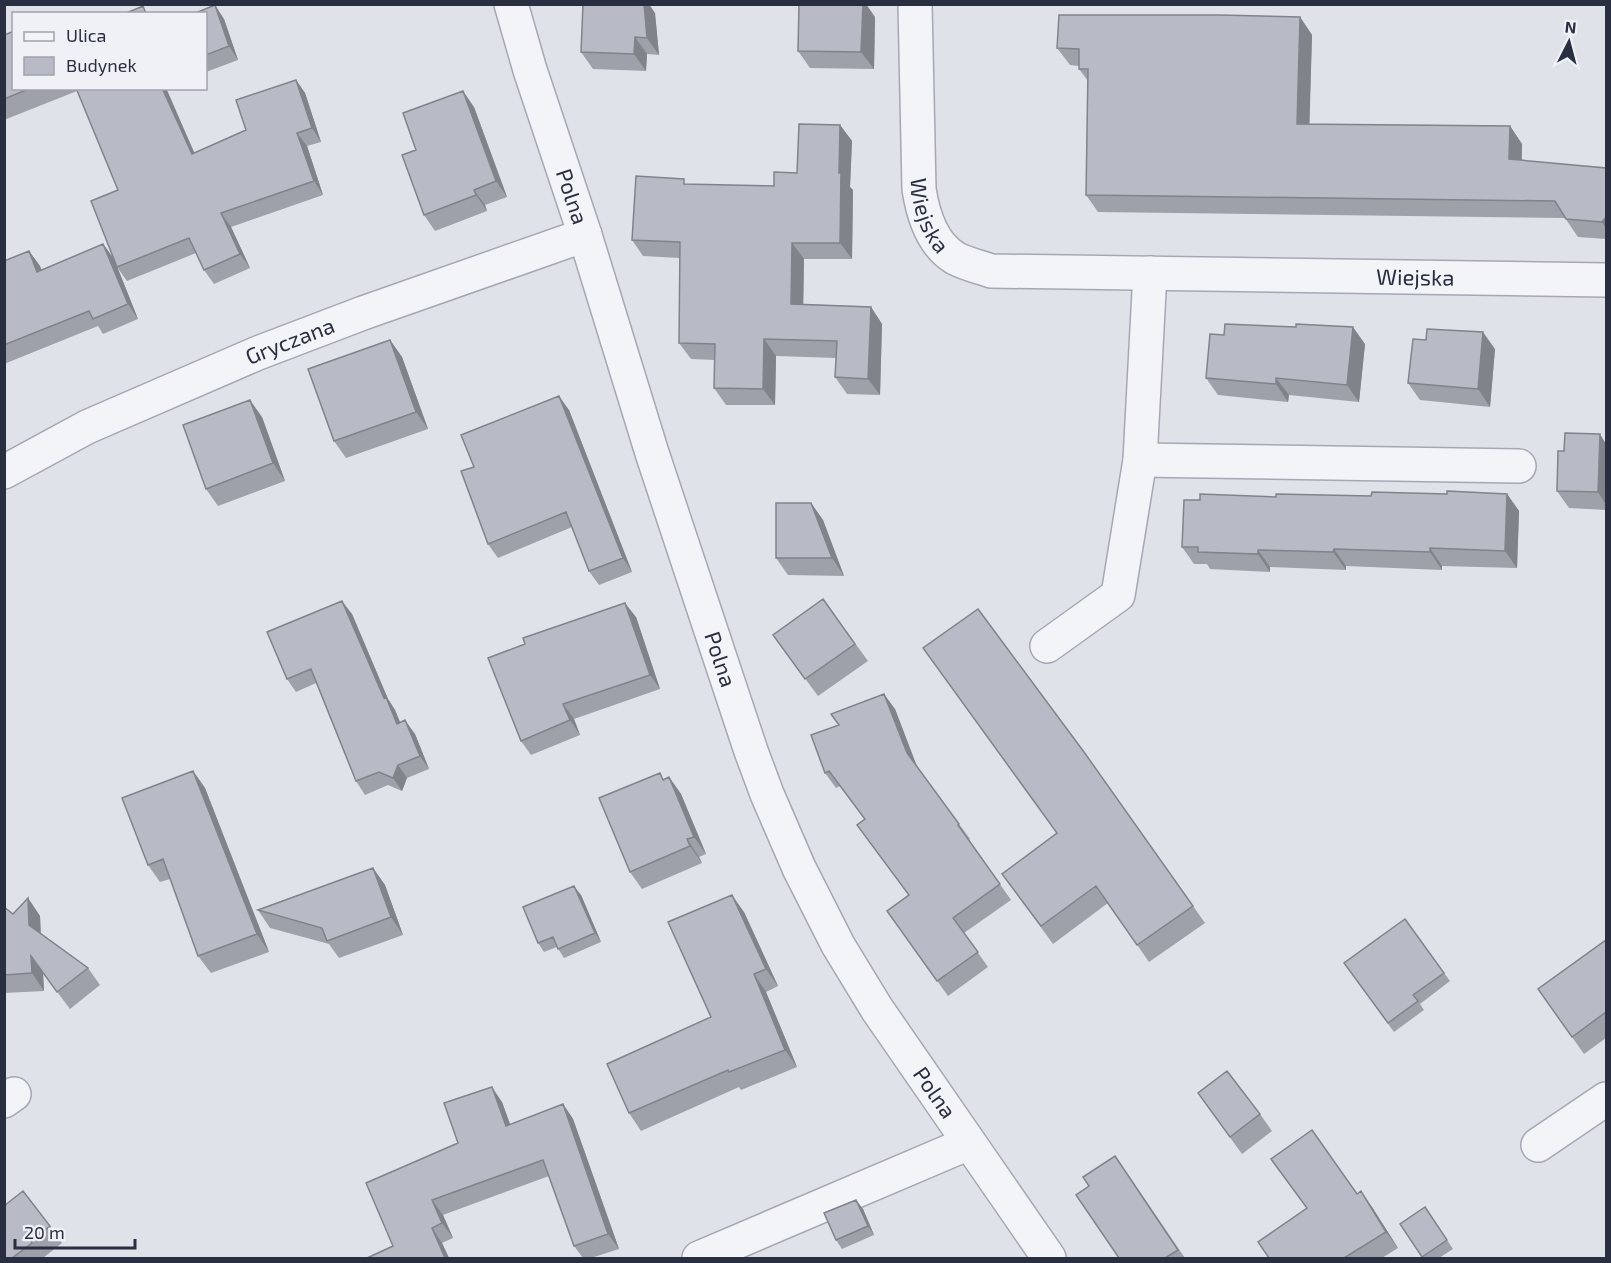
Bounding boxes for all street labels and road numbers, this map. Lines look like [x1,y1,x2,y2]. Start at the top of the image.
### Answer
street label: Polna [552,165,594,227]
street label: Wiejska [907,178,955,258]
street label: Wiejska [1376,263,1455,290]
street label: Gryczana [241,311,338,369]
street label: Polna [700,628,743,690]
street label: Polna [909,1061,962,1123]

